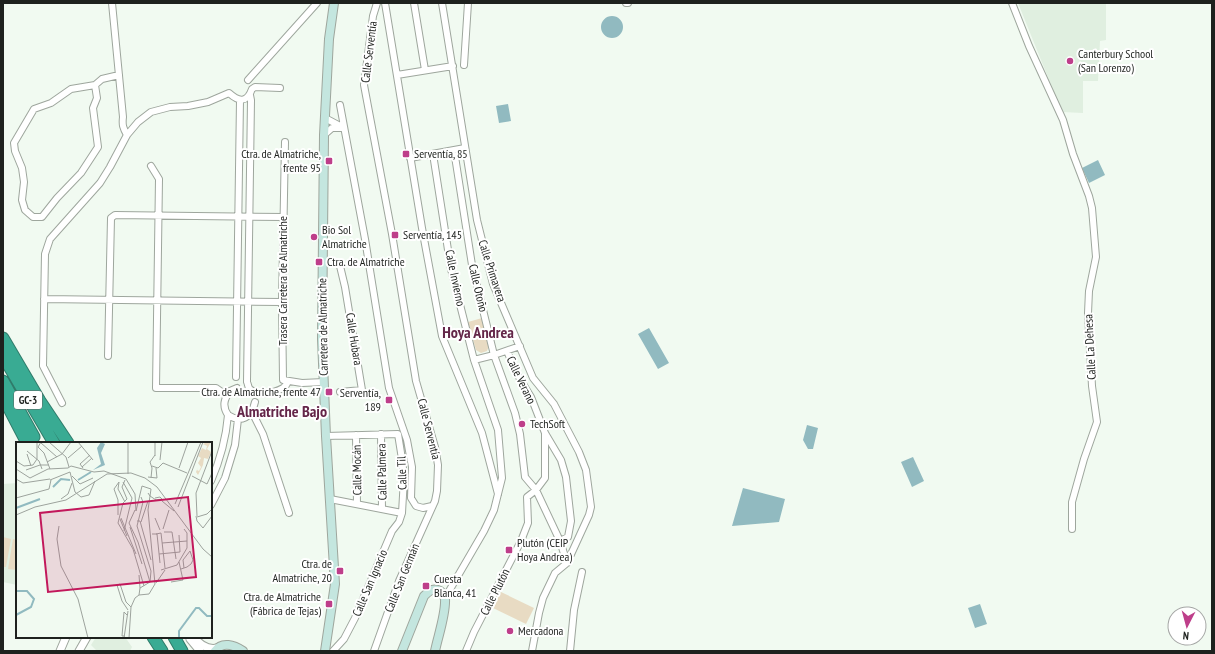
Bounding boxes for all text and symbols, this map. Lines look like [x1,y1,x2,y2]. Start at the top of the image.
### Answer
street label: Calle Serventía [357,20,380,84]
place label: Canterbury School (San Lorenzo) [1078,46,1153,75]
marker: Canterbury School (San Lorenzo) [1065,56,1075,66]
place label: Ctra. de Almatriche, frente 95 [241,146,321,175]
place label: Serventía, 85 [414,146,468,161]
marker: Serventía, 85 [401,149,411,159]
marker: Ctra. de Almatriche, frente 95 [324,156,334,166]
street label: Trasera Carretera de Almatriche [275,216,290,346]
place label: Bio Sol Almatriche [322,222,367,251]
place label: Serventía, 145 [403,227,462,242]
marker: Serventía, 145 [390,230,400,240]
marker: Bio Sol Almatriche [309,232,319,242]
street label: Calle Primavera [475,238,510,304]
street label: Calle Invierno [442,248,469,307]
place label: Ctra. de Almatriche [327,254,405,269]
marker: Ctra. de Almatriche [314,257,324,267]
street label: Calle Otoño [466,262,491,313]
street label: Carretera de Almatriche [314,278,331,376]
street label: Calle Hubara [343,312,366,366]
street label: Calle La Dehesa [1080,314,1099,380]
district label: Hoya Andrea [442,322,514,342]
street label: Calle Verano [503,353,539,406]
place label: Ctra. de Almatriche, frente 47 [201,384,321,399]
place label: Serventía, 189 [340,385,381,414]
marker: Ctra. de Almatriche, frente 47 [324,387,334,397]
road number: GC-3 [14,391,42,409]
marker: Serventía, 189 [384,395,394,405]
street label: Calle Serventía [415,397,444,461]
district label: Almatriche Bajo [236,401,327,421]
place label: TechSoft [530,416,566,431]
marker: TechSoft [517,419,527,429]
inset map [16,442,212,638]
street label: Calle Palmera [374,443,389,501]
street label: Calle Mocán [349,445,364,495]
street label: Calle Til [393,456,410,490]
place label: Plutón (CEIP Hoya Andrea) [517,535,572,564]
street label: Calle San Germán [381,541,422,614]
marker: Plutón (CEIP Hoya Andrea) [504,545,514,555]
street label: Calle San Ignacio [349,547,390,618]
place label: Ctra. de Almatriche, 20 [272,556,332,585]
marker: Ctra. de Almatriche, 20 [335,566,345,576]
street label: Calle Plutón [476,566,513,618]
place label: Cuesta Blanca, 41 [434,571,476,600]
marker: Cuesta Blanca, 41 [421,581,431,591]
place label: Ctra. de Almatriche (Fábrica de Tejas) [243,589,321,618]
marker: Ctra. de Almatriche (Fábrica de Tejas) [324,599,334,609]
north arrow [1167,606,1207,646]
place label: Mercadona [518,623,564,638]
marker: Mercadona [505,626,515,636]
text: N [1182,629,1190,643]

